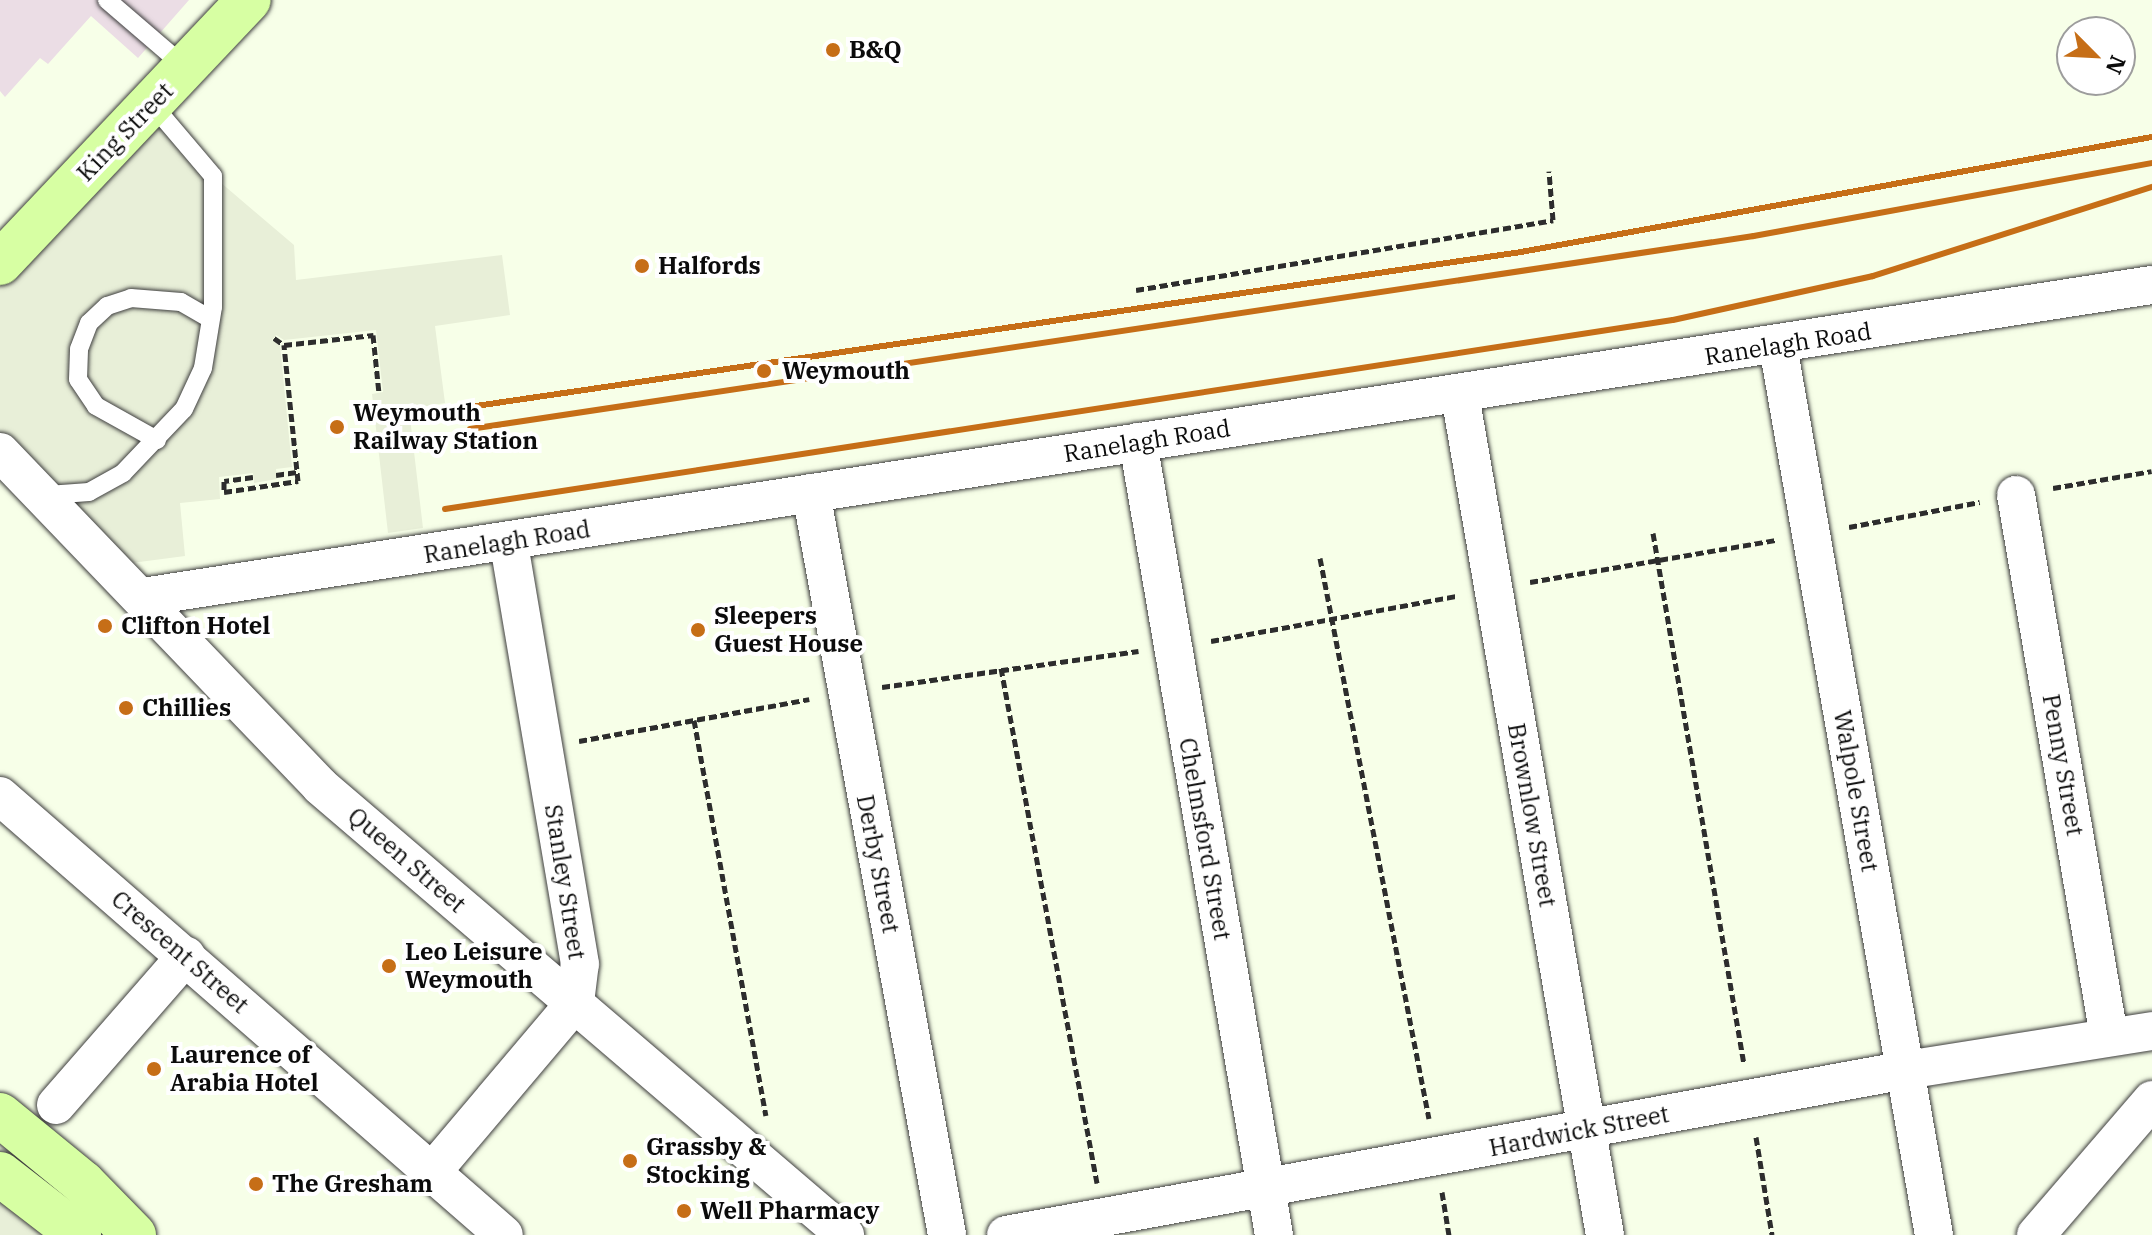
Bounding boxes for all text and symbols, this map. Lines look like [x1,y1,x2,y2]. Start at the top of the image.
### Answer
north arrow [2056,16,2136,96]
place label: B&Q [849,36,902,64]
marker: B&Q [824,41,842,59]
text: N [2100,51,2133,79]
street label: King Street [71,77,179,187]
place label: Halfords [658,252,761,280]
marker: Halfords [633,257,651,275]
street label: Ranelagh Road [1703,317,1873,371]
place label: Weymouth [782,357,910,385]
marker: Weymouth [753,360,775,382]
place label: Weymouth Railway Station [353,399,538,455]
street label: Ranelagh Road [1062,414,1232,468]
marker: Weymouth Railway Station [328,418,346,436]
street label: Ranelagh Road [422,515,592,569]
place label: Sleepers Guest House [714,602,863,658]
place label: Clifton Hotel [121,612,270,640]
marker: Clifton Hotel [96,617,114,635]
marker: Sleepers Guest House [689,621,707,639]
street label: Penny Street [2036,692,2090,838]
place label: Chillies [142,694,231,722]
marker: Chillies [117,699,135,717]
street label: Walpole Street [1828,708,1884,874]
street label: Brownlow Street [1502,721,1562,909]
street label: Chelmsford Street [1173,736,1237,942]
street label: Derby Street [850,792,906,936]
street label: Queen Street [342,801,472,919]
street label: Stanley Street [539,802,591,962]
street label: Crescent Street [106,885,254,1019]
place label: Leo Leisure Weymouth [405,938,543,994]
marker: Leo Leisure Weymouth [380,957,398,975]
place label: Laurence of Arabia Hotel [170,1041,318,1097]
marker: Laurence of Arabia Hotel [145,1060,163,1078]
street label: Hardwick Street [1487,1099,1671,1163]
place label: Grassby & Stocking [646,1133,766,1189]
marker: Grassby & Stocking [621,1152,639,1170]
place label: The Gresham [272,1170,433,1198]
marker: The Gresham [247,1175,265,1193]
place label: Well Pharmacy [700,1197,879,1225]
marker: Well Pharmacy [675,1202,693,1220]

